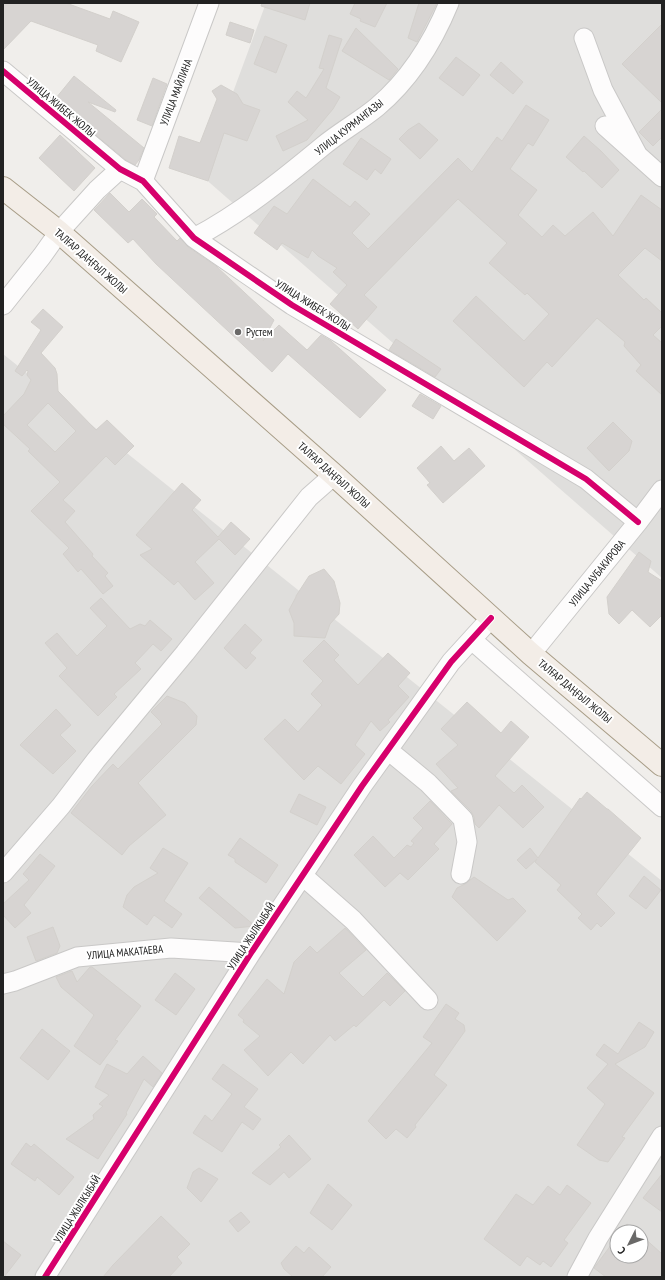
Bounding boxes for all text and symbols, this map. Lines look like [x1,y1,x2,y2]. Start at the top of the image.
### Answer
street label: УЛИЦА МАЙЛИНА [157,56,195,127]
street label: УЛИЦА ЖИБЕК ЖОЛЫ [24,74,98,140]
street label: УЛИЦА КУРМАНГАЗЫ [312,96,386,158]
street label: ТАЛҒАР ДАҢҒЫЛ ЖОЛЫ [52,225,131,297]
street label: УЛИЦА ЖИБЕК ЖОЛЫ [273,276,353,334]
place label: Рустем [246,325,273,339]
marker: Рустем [233,327,243,337]
street label: ТАЛҒАР ДАҢҒЫЛ ЖОЛЫ [295,439,373,511]
street label: УЛИЦА АУБАКИРОВА [566,536,629,609]
street label: ТАЛҒАР ДАҢҒЫЛ ЖОЛЫ [535,656,615,726]
street label: УЛИЦА ЖЫЛКЫБАЙ [224,900,278,972]
street label: УЛИЦА МАКАТАЕВА [86,942,164,962]
street label: УЛИЦА ЖЫЛКЫБАЙ [51,1172,103,1246]
north arrow [609,1224,649,1264]
text: С [615,1244,628,1257]

